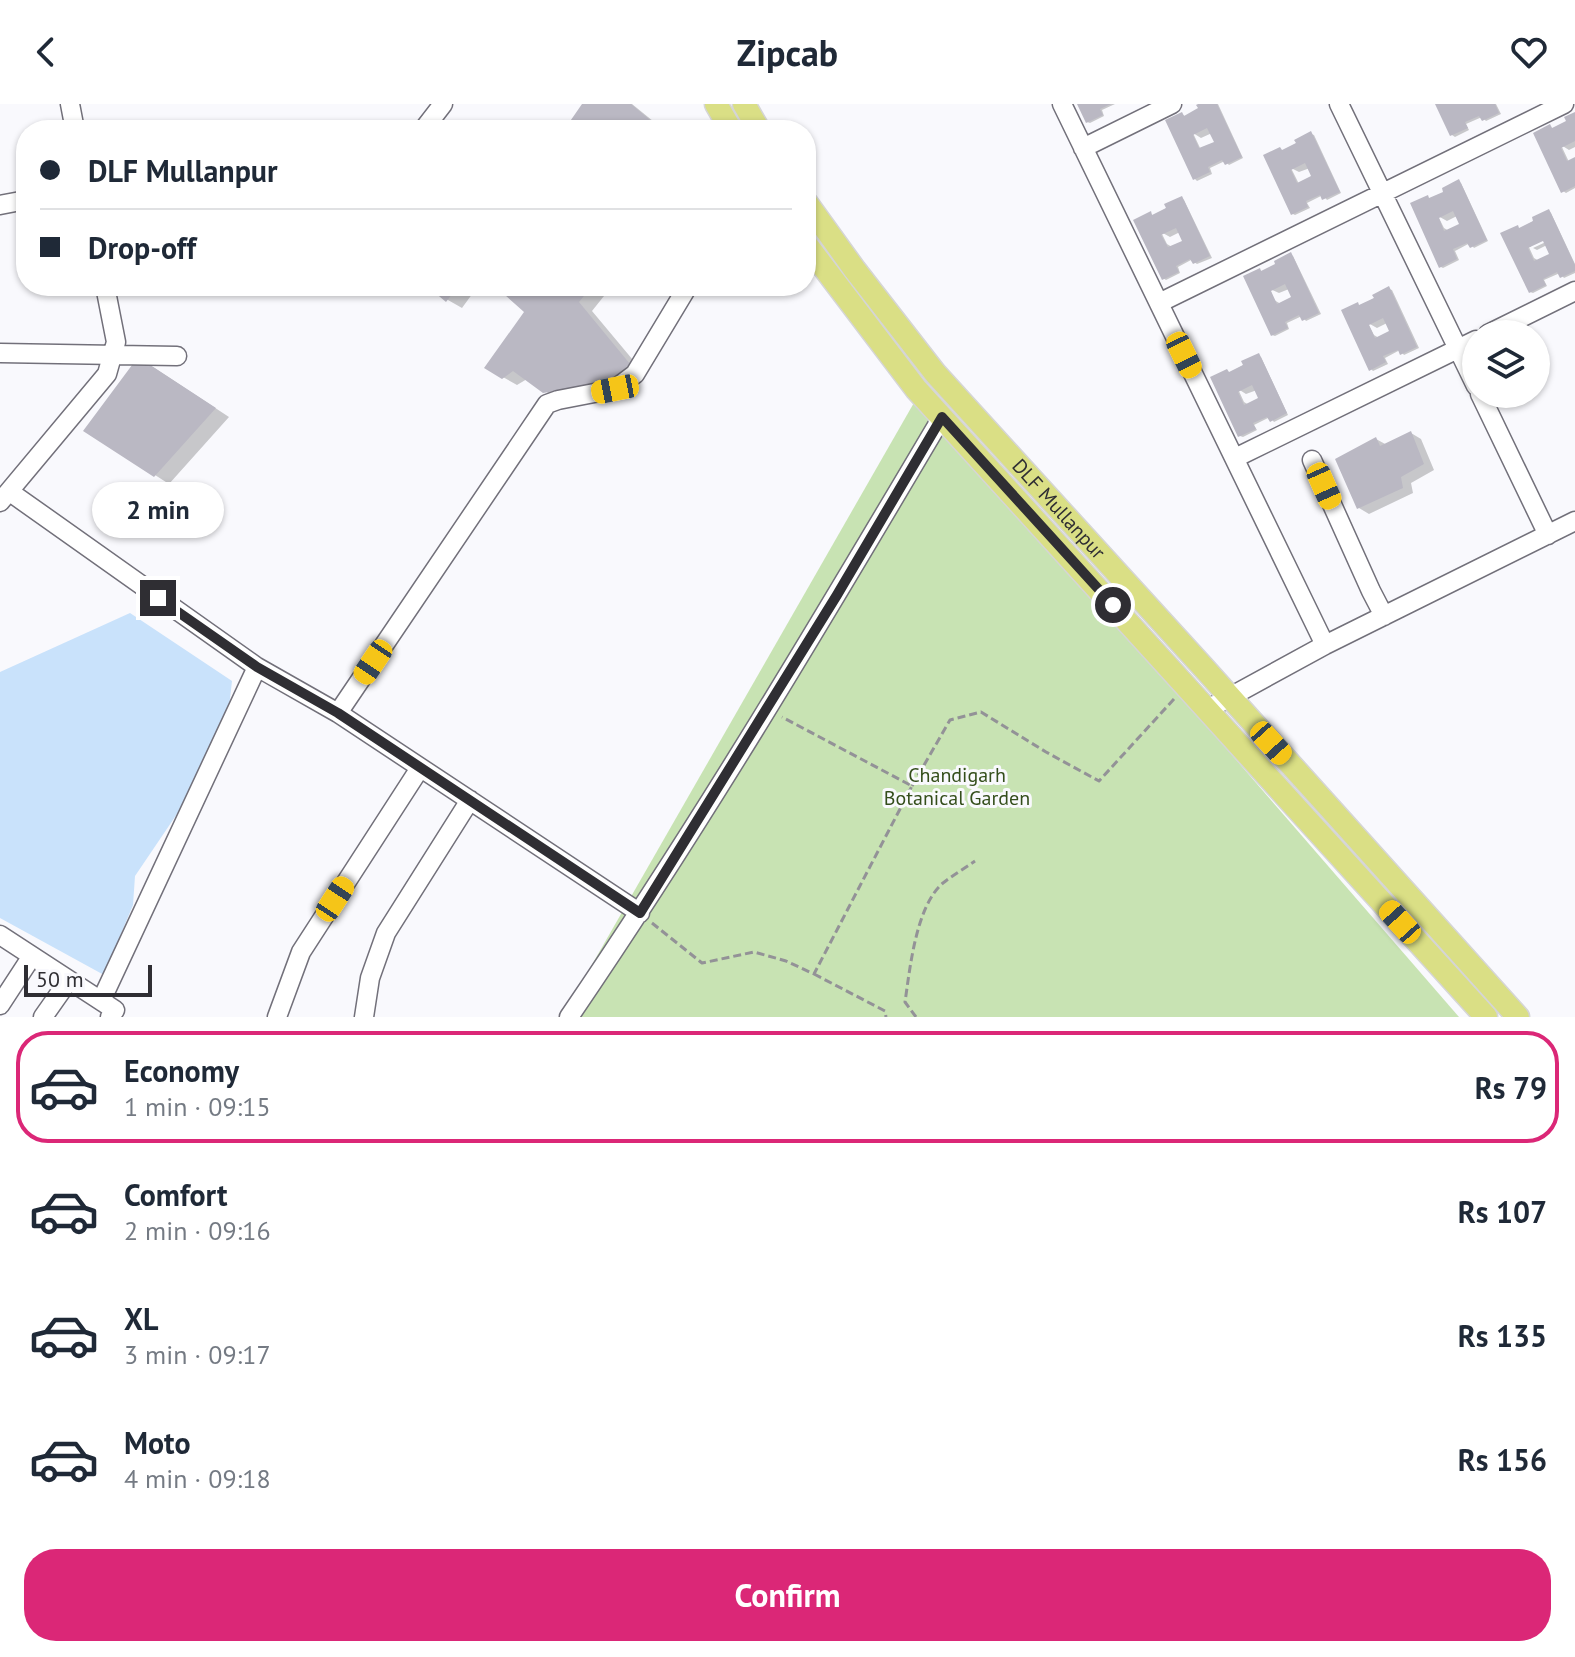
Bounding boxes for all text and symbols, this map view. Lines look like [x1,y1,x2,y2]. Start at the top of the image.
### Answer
text: Zipcab [737,29,838,76]
icon: back [24,30,68,74]
icon: heart [1507,30,1551,74]
text: DLF Mullanpur [88,151,278,190]
text: Drop-off [88,228,196,267]
map controls [1462,320,1550,408]
button: layers [1462,320,1550,408]
car [1163,328,1205,382]
car [589,373,641,405]
street label: DLF Mullanpur [1007,453,1111,565]
car [1303,459,1345,513]
callout: 2 min [92,482,224,538]
text: 2 min [126,493,190,526]
route end [140,580,176,616]
route start [1095,587,1131,623]
car [350,635,396,689]
car [1246,717,1296,769]
park label: Chandigarh Botanical Garden [884,762,1030,811]
car [312,872,358,926]
car [1375,896,1425,948]
scale bar [24,961,152,997]
text: 50 m [36,965,84,993]
icon: car [28,1051,100,1123]
text: Economy [124,1051,239,1090]
text: Rs 79 [1475,1068,1547,1107]
text: 1 min · 09:15 [124,1090,271,1123]
icon: car [28,1175,100,1247]
text: Comfort [124,1175,227,1214]
text: Rs 107 [1458,1192,1547,1231]
text: 2 min · 09:16 [124,1214,271,1247]
icon: car [28,1299,100,1371]
text: XL [124,1299,158,1338]
text: Rs 135 [1458,1316,1547,1355]
text: 3 min · 09:17 [124,1338,271,1371]
icon: car [28,1423,100,1495]
text: Moto [124,1423,191,1462]
text: Rs 156 [1458,1440,1547,1479]
text: 4 min · 09:18 [124,1462,271,1495]
button: Confirm [24,1549,1551,1641]

